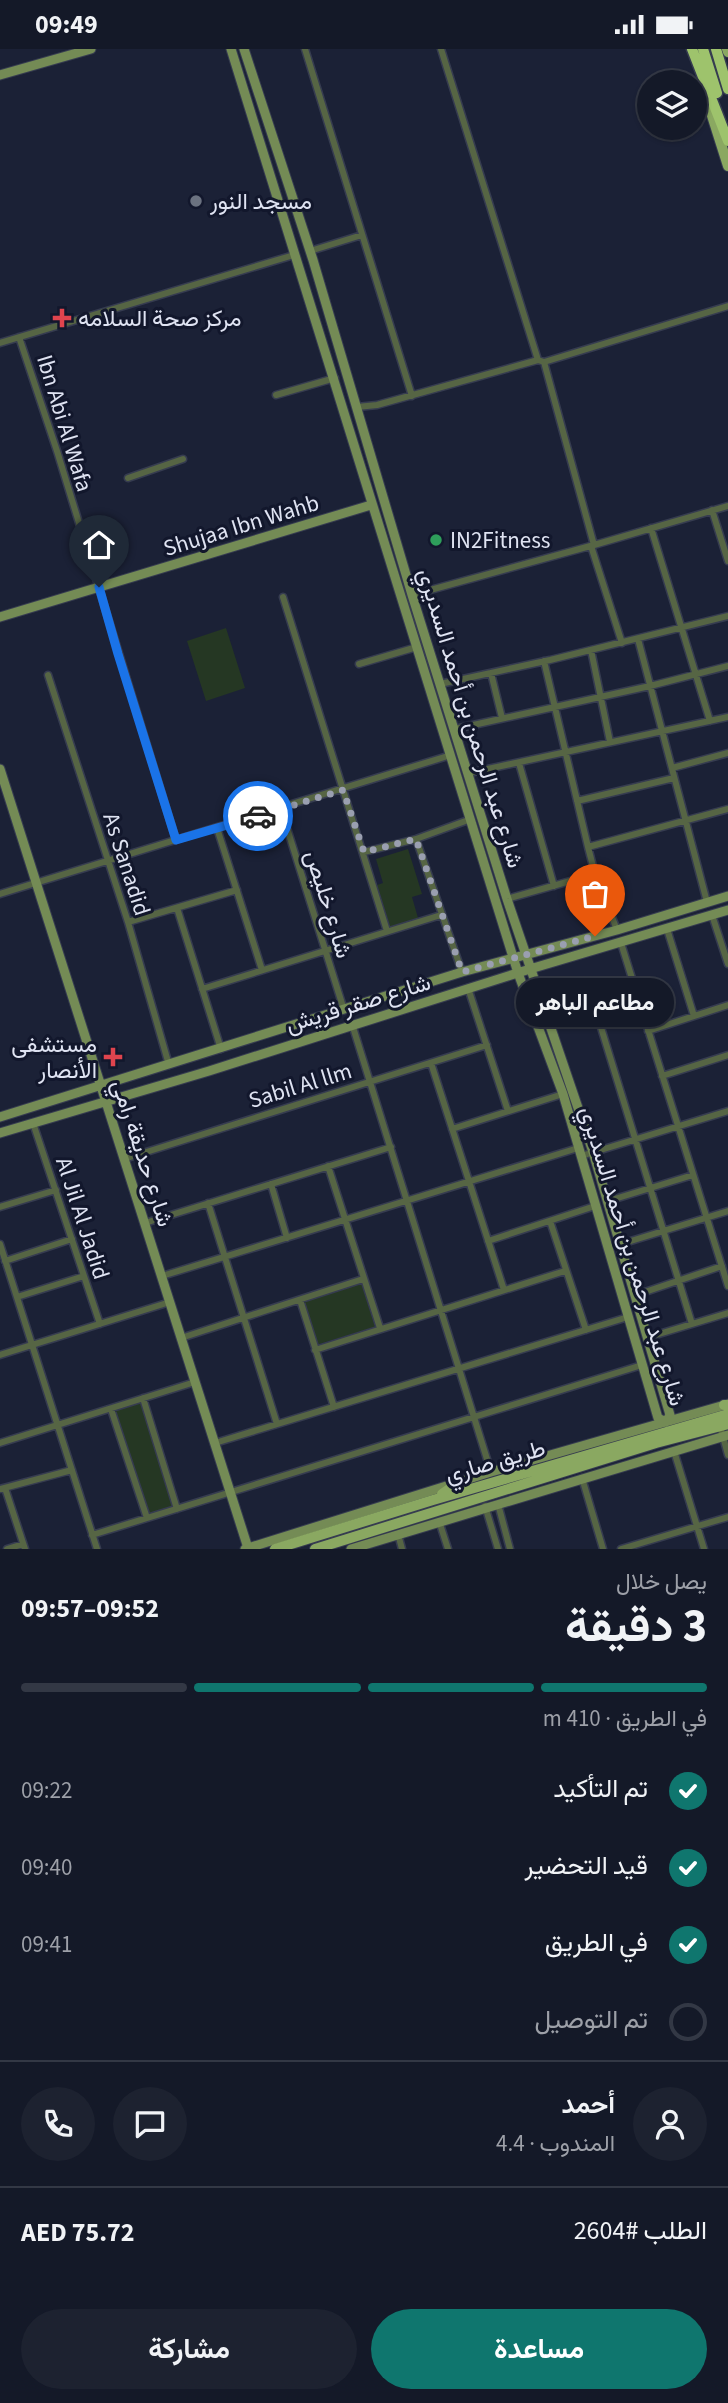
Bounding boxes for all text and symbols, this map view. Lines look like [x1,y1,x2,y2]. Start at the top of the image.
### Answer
text: 09:49 [35,6,98,43]
map controls [637,70,707,140]
button: layers [637,70,707,140]
place label: مسجد النور [209,185,312,218]
marker: مسجد النور [188,193,204,209]
place label: مركز صحة السلامه [78,302,242,335]
marker: مركز صحة السلامه [52,308,72,328]
street label: Ibn Abi Al Wafa [28,351,101,496]
street label: Shujaa Ibn Wahb [159,486,323,565]
pin [69,515,129,587]
place label: IN2Fitness [450,524,550,557]
icon: home [80,526,118,564]
marker: IN2Fitness [428,532,444,548]
street label: شارع عبد الرحمن بن أحمد السديري [407,564,532,873]
courier [223,781,293,851]
icon: car [239,797,277,835]
street label: As Sanadid [94,808,159,920]
street label: شارع خليص [296,846,361,962]
pin [565,864,625,936]
icon: bag [576,875,614,913]
street label: شارع صقر قريش [282,966,435,1041]
callout: مطاعم الباهر [516,978,674,1027]
text: مطاعم الباهر [536,986,654,1019]
place label: مستشفى الأنصار [11,1028,97,1087]
marker: مستشفى الأنصار [103,1047,123,1067]
street label: Sabil Al llm [244,1054,356,1117]
street label: شارع حديقة رامي [101,1075,182,1232]
street label: شارع عبد الرحمن بن أحمد السديري [569,1102,694,1411]
street label: Al Jil Al Jadid [47,1153,118,1284]
street label: طريق صاري [441,1431,550,1493]
text: يصل خلال [616,1565,707,1598]
text: 09:52–09:57 [21,1590,159,1627]
text: 3 دقيقة [565,1594,707,1659]
text: في الطريق · 410 m [543,1702,707,1735]
text: تم التأكيد [553,1770,648,1807]
icon: check [669,1772,707,1810]
text: 09:22 [21,1774,72,1807]
text: قيد التحضير [524,1847,648,1884]
icon: check [669,1849,707,1887]
text: 09:40 [21,1851,72,1884]
text: في الطريق [545,1924,648,1961]
icon: check [669,1926,707,1964]
text: 09:41 [21,1928,72,1961]
text: تم التوصيل [534,2001,648,2038]
text: أحمد [562,2086,615,2123]
button: phone [21,2087,95,2161]
button: chat [113,2087,187,2161]
button: person [633,2087,707,2161]
text: المندوب · 4.4 [496,2127,615,2160]
text: الطلب #2604 [574,2212,707,2249]
text: AED 75.72 [21,2214,135,2251]
button: مشاركة [21,2309,357,2389]
button: مساعدة [371,2309,707,2389]

